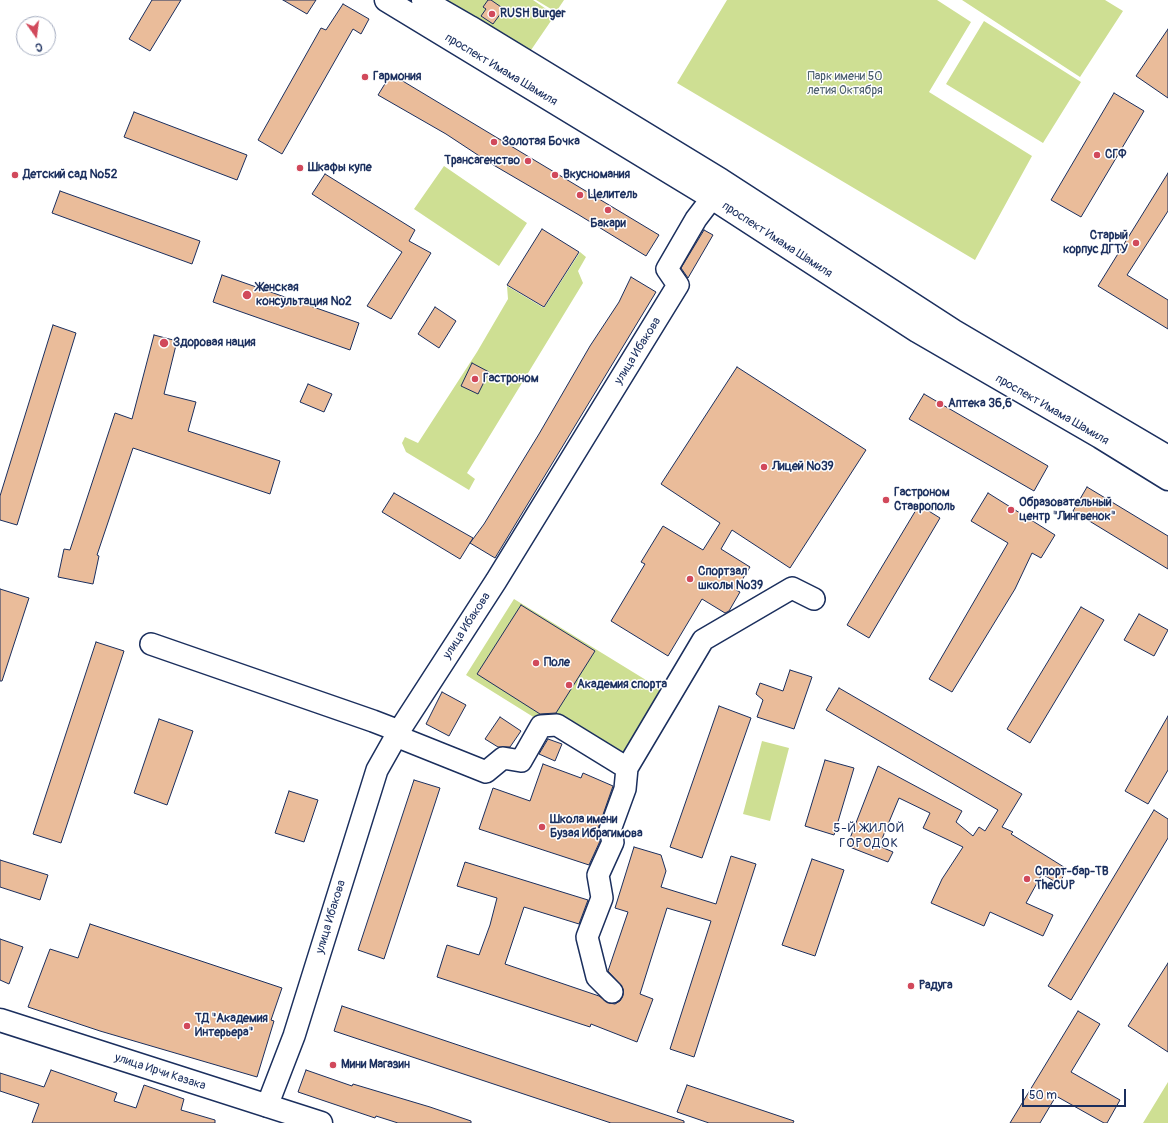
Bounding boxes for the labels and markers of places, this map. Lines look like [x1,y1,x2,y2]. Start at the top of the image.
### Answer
place label: RUSH Burger [500,7,565,21]
marker: RUSH Burger [487,9,497,19]
place label: Гармония [373,70,421,84]
marker: Гармония [360,72,370,82]
place label: Золотая Бочка [502,135,580,149]
marker: Золотая Бочка [489,137,499,147]
place label: СГФ [1105,148,1126,162]
marker: СГФ [1092,150,1102,160]
place label: Трансагенство [444,154,520,168]
marker: Трансагенство [523,156,533,166]
place label: Шкафы купе [308,161,372,175]
marker: Шкафы купе [295,163,305,173]
place label: Детский сад №52 [23,168,117,182]
place label: Вкусномания [563,168,630,182]
marker: Детский сад №52 [10,170,20,180]
marker: Вкусномания [550,170,560,180]
place label: Целитель [588,188,638,202]
marker: Целитель [575,190,585,200]
marker: Бакари [603,205,613,215]
place label: Бакари [590,217,626,231]
place label: Старый корпус ДГТУ [1063,229,1128,257]
marker: Старый корпус ДГТУ [1131,238,1141,248]
place label: Женская консультация №2 [256,281,352,309]
marker: Женская консультация №2 [241,289,253,301]
place label: Здоровая нация [173,336,256,350]
marker: Здоровая нация [158,337,170,349]
place label: Гастроном [483,372,539,386]
marker: Гастроном [470,374,480,384]
place label: Аптека 36,6 [948,397,1012,411]
marker: Аптека 36,6 [935,399,945,409]
place label: Лицей №39 [772,460,834,474]
marker: Лицей №39 [759,462,769,472]
place label: Гастроном Ставрополь [894,486,955,514]
marker: Гастроном Ставрополь [881,495,891,505]
place label: Образовательный центр "Лингвенок" [1019,496,1116,524]
marker: Образовательный центр "Лингвенок" [1006,505,1016,515]
place label: Спортзал школы №39 [698,565,763,593]
marker: Спортзал школы №39 [685,574,695,584]
place label: Поле [544,656,570,670]
marker: Поле [531,658,541,668]
place label: Академия спорта [577,678,667,692]
marker: Академия спорта [564,680,574,690]
place label: Школа имени Бузая Ибрагимова [550,813,643,841]
marker: Школа имени Бузая Ибрагимова [537,822,547,832]
place label: Спорт-бар-ТВ TheCUP [1035,865,1108,893]
marker: Спорт-бар-ТВ TheCUP [1022,874,1032,884]
place label: Радуга [919,979,953,993]
marker: Радуга [906,981,916,991]
place label: ТД "Академия Интерьера" [195,1012,268,1040]
marker: ТД "Академия Интерьера" [182,1021,192,1031]
place label: Мини Магазин [341,1058,410,1072]
marker: Мини Магазин [328,1060,338,1070]

